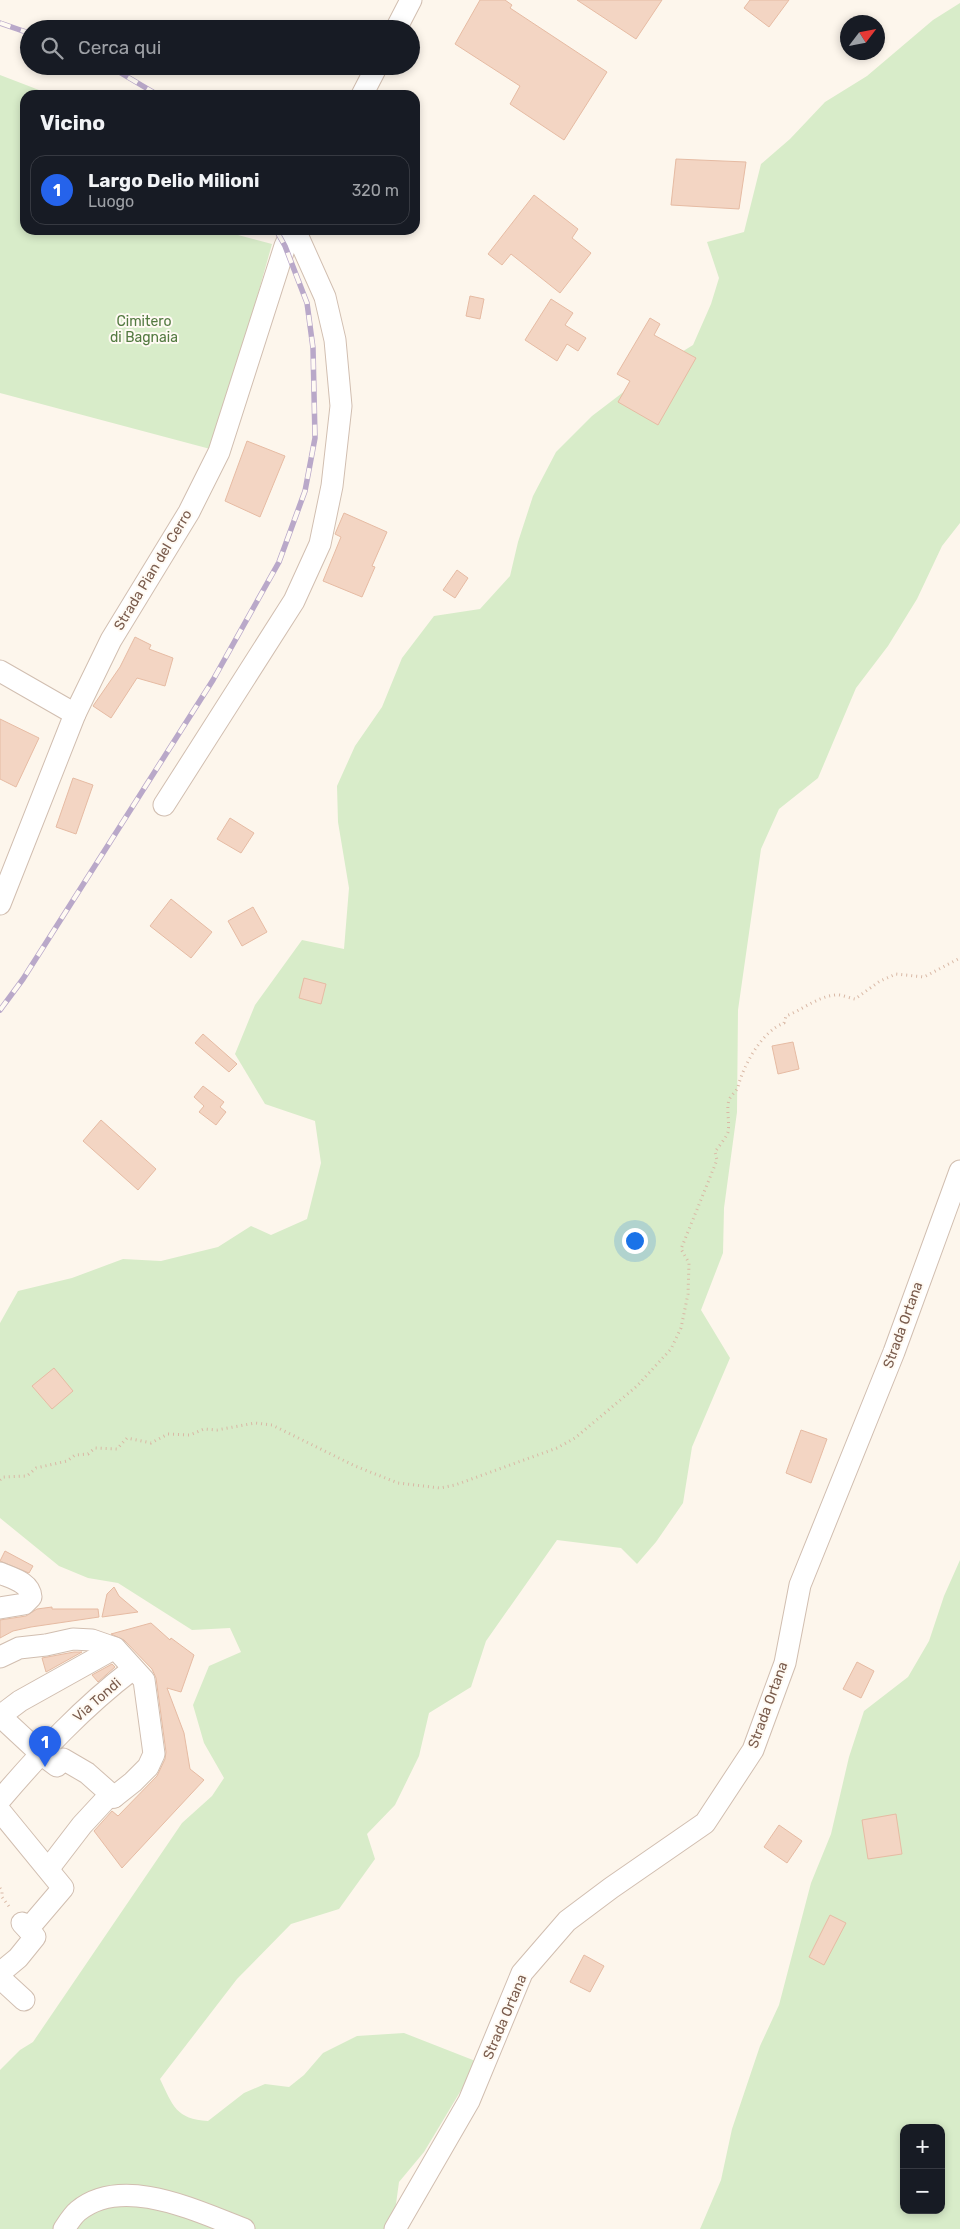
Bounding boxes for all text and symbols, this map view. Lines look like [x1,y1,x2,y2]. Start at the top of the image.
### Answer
north arrow [840,15,885,60]
search box [20,20,420,75]
icon: search [38,34,66,62]
text: Cerca qui [78,36,161,59]
text: Vicino [40,110,105,135]
text: Largo Delio Milioni [88,169,260,192]
text: 1 [53,181,61,200]
text: 320 m [352,181,399,200]
text: Luogo [88,192,134,211]
park label: Cimitero di Bagnaia [110,313,178,346]
street label: Strada Pian del Cerro [110,507,196,633]
your location [622,1228,648,1254]
street label: Strada Ortana [879,1279,927,1371]
street label: Strada Ortana [744,1659,792,1751]
street label: Via Tondi [69,1674,125,1726]
pin: 1 [29,1726,61,1767]
street label: Strada Ortana [479,1972,531,2062]
map controls [900,2124,945,2214]
button: + [900,2124,945,2169]
button: − [900,2169,945,2214]

